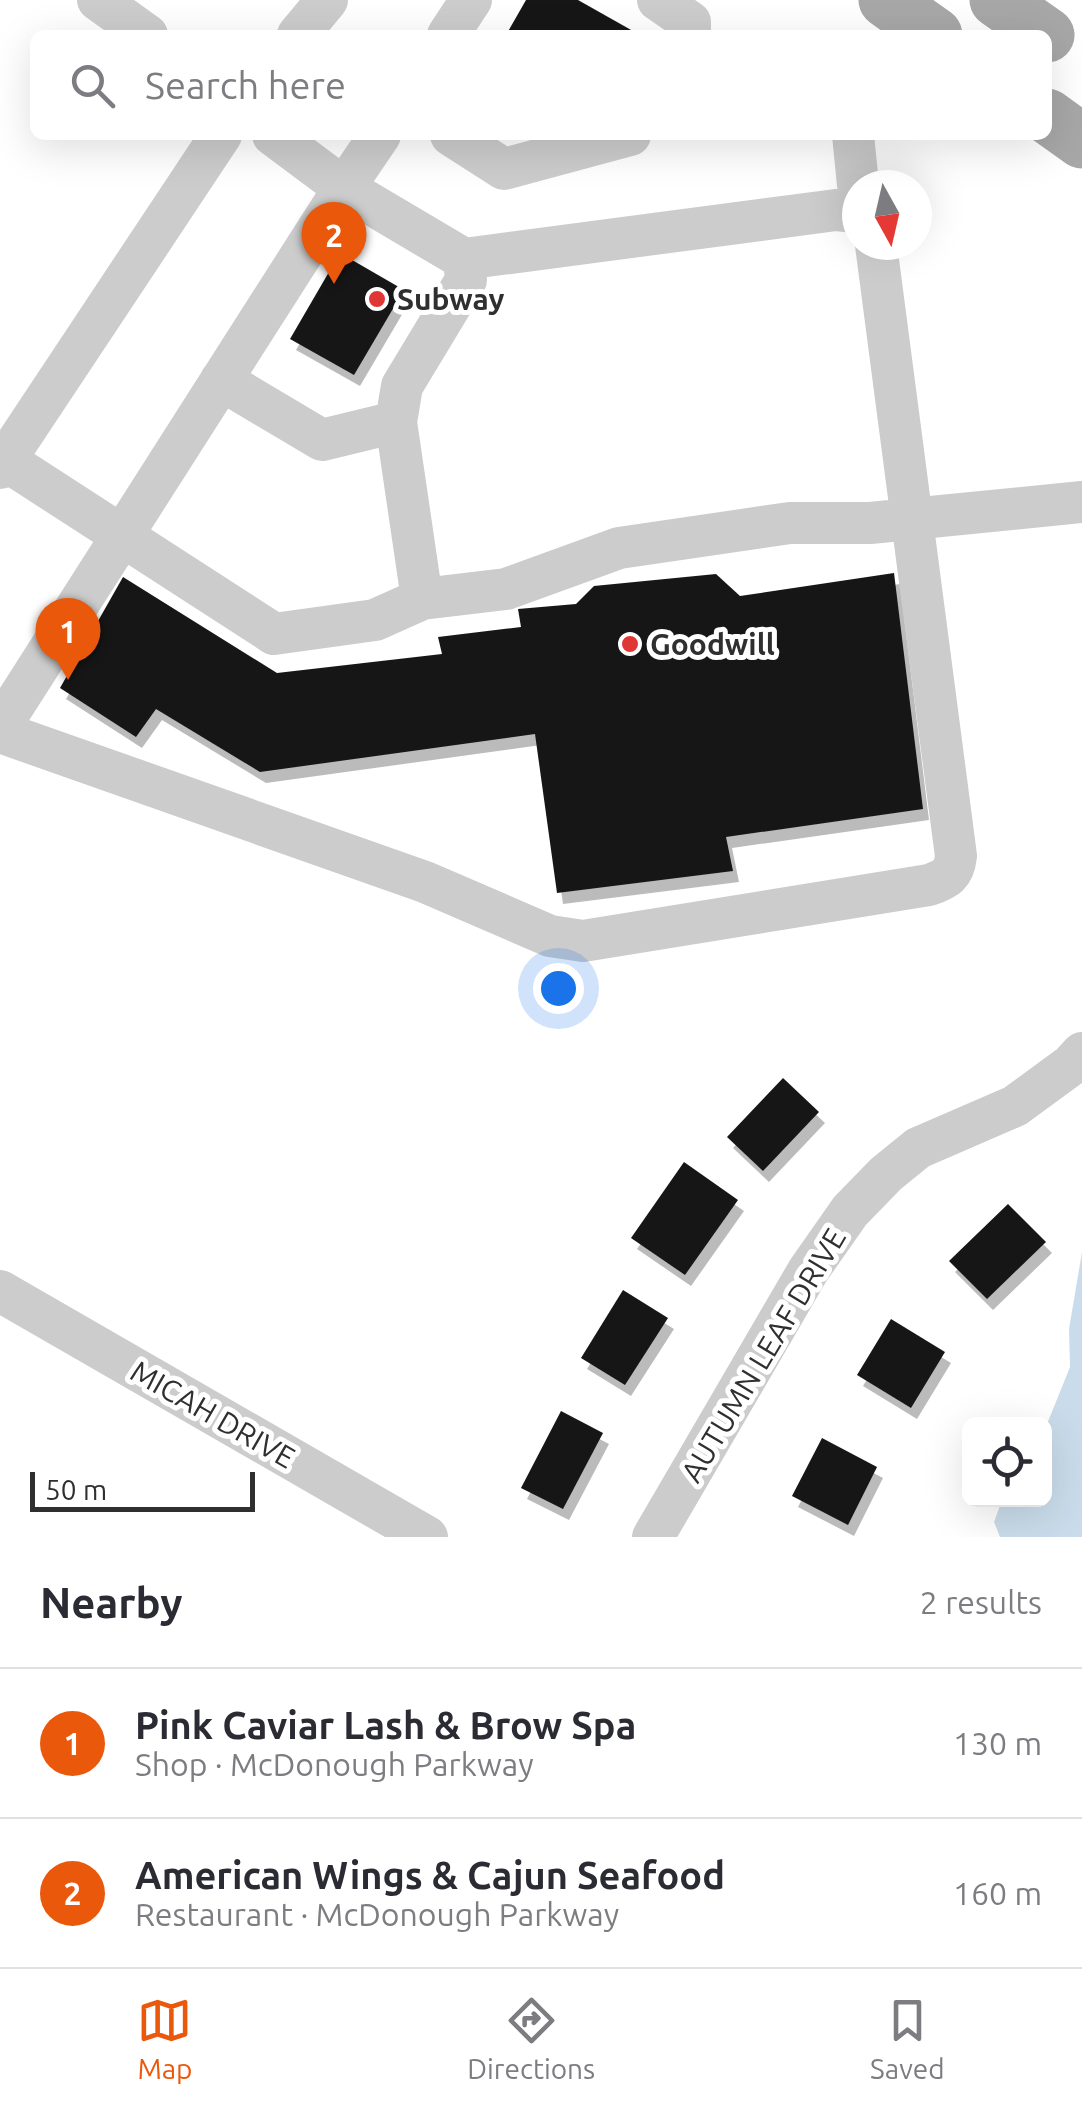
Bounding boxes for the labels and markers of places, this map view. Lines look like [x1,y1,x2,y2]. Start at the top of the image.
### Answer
pin: 2 [302,202,366,284]
place label: Subway [397,282,504,316]
marker: Subway [366,288,388,310]
pin: 1 [36,598,100,680]
place label: Goodwill [650,627,775,661]
marker: Goodwill [619,633,641,655]

